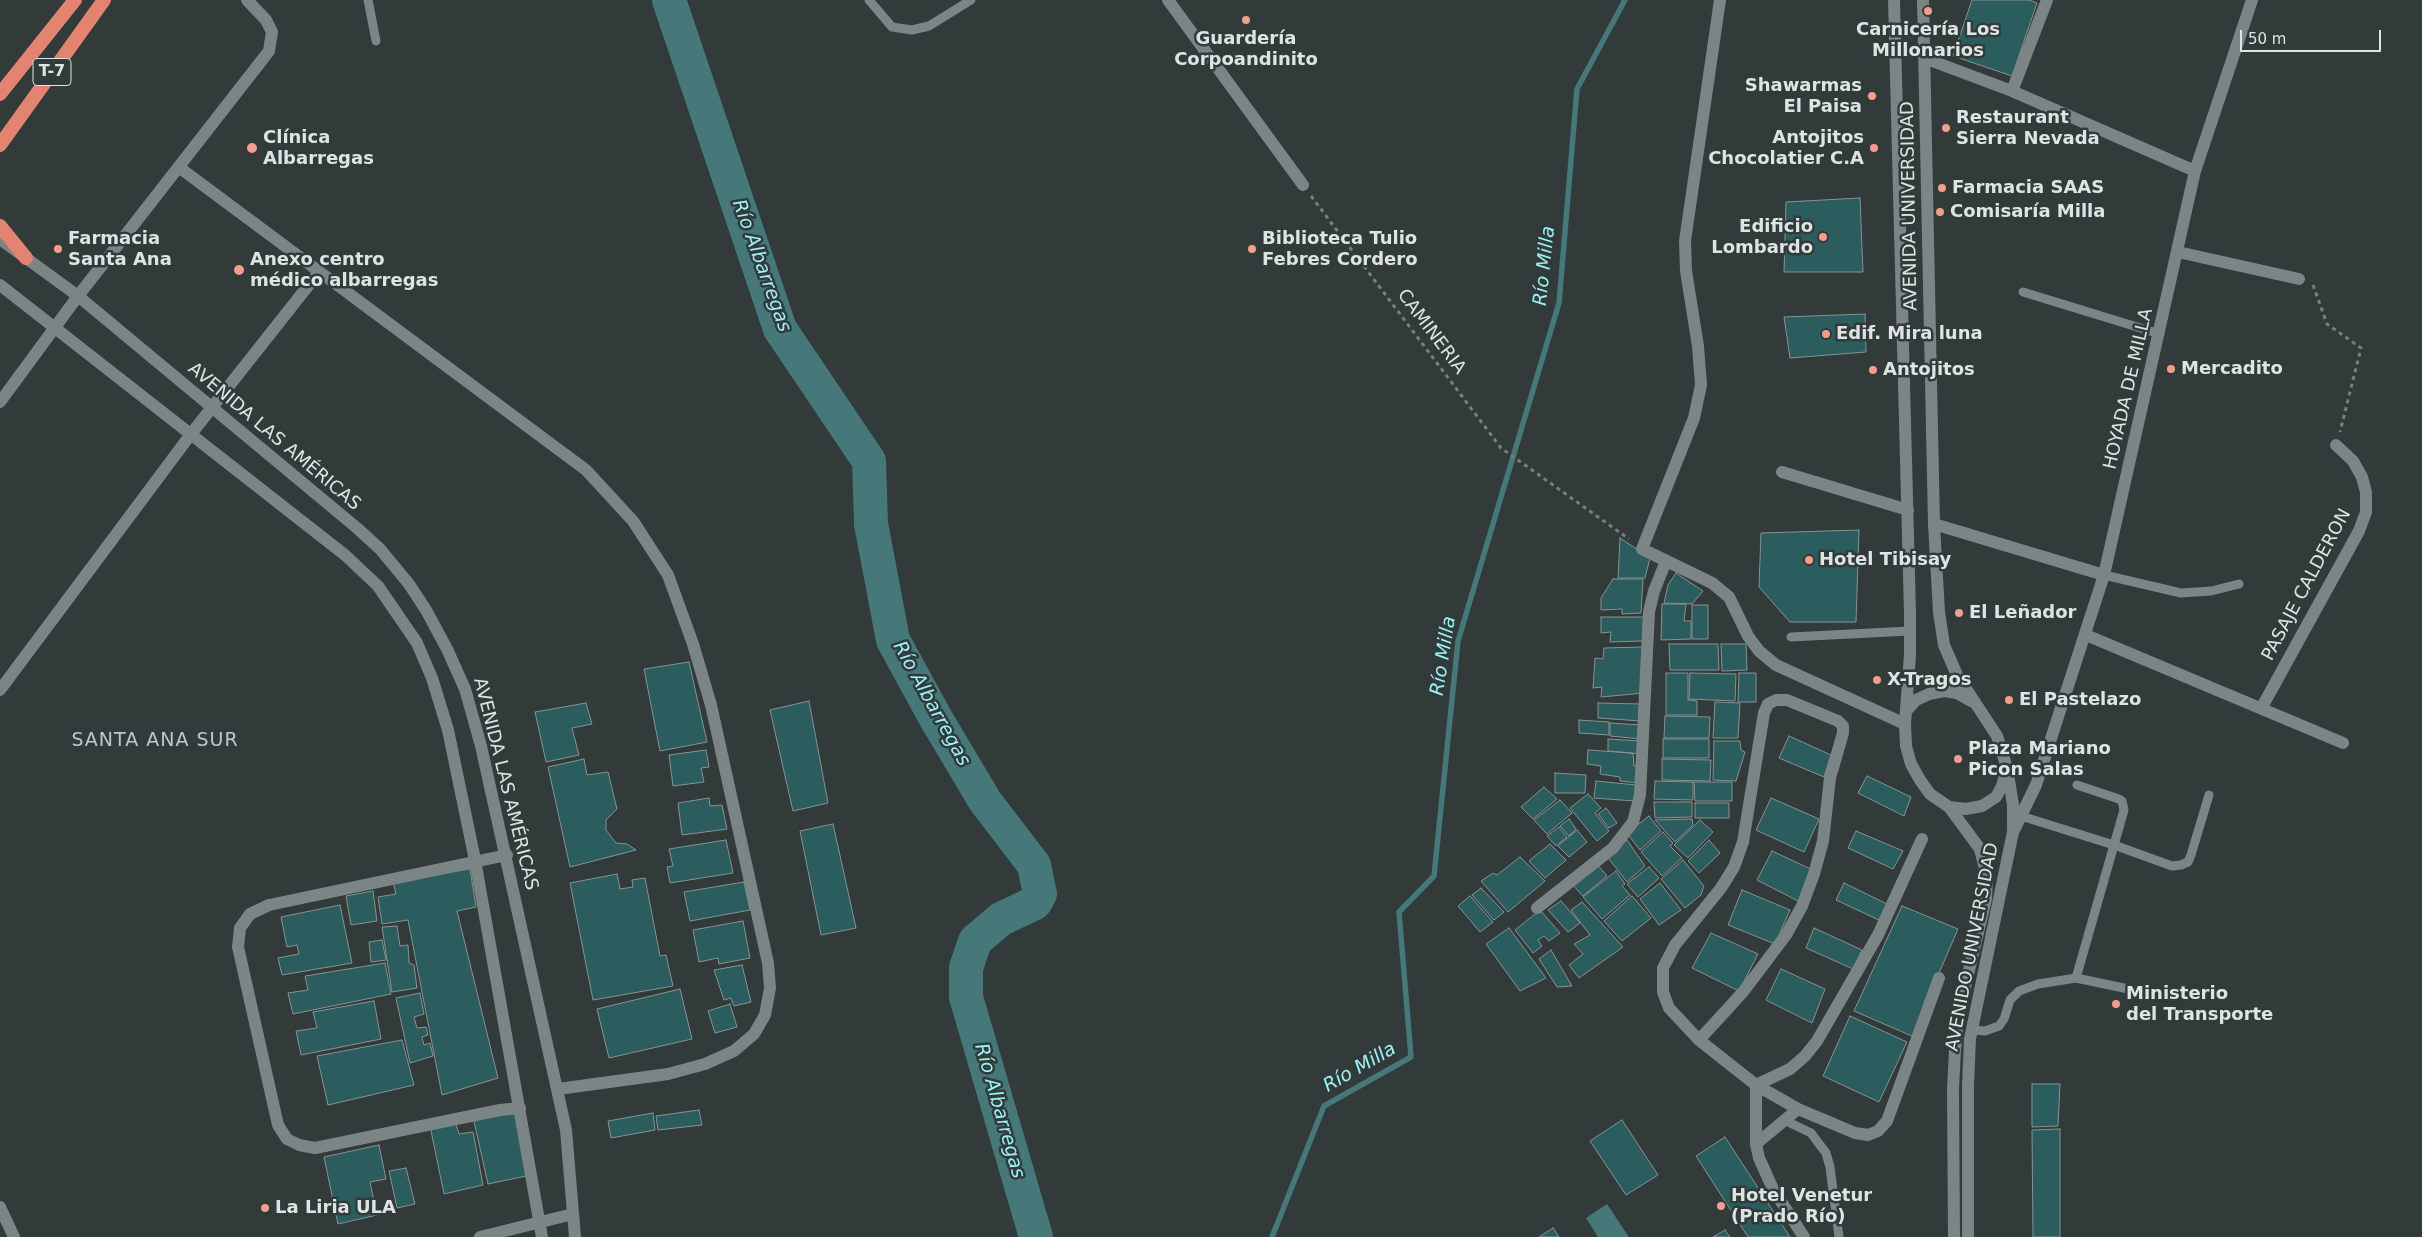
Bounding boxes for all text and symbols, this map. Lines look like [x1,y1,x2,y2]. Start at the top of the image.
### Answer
marker: Carnicería Los Millonarios [1922,5,1934,17]
marker: Guardería Corpoandinito [1240,14,1252,26]
place label: Carnicería Los Millonarios [1856,19,2000,62]
scale bar [2242,20,2383,52]
place label: Guardería Corpoandinito [1174,28,1318,70]
text: 50 m [2248,30,2286,48]
road number: T-7 [33,58,71,86]
place label: Shawarmas El Paisa [1745,75,1862,118]
marker: Shawarmas El Paisa [1866,90,1878,102]
street label: AVENIDA UNIVERSIDAD [1897,101,1923,311]
place label: Restaurant Sierra Nevada [1956,107,2100,150]
marker: Restaurant Sierra Nevada [1940,122,1952,134]
place label: Clínica Albarregas [263,127,374,170]
place label: Antojitos Chocolatier C.A [1708,127,1864,170]
marker: Clínica Albarregas [245,141,259,155]
marker: Antojitos Chocolatier C.A [1868,142,1880,154]
place label: Farmacia SAAS [1952,177,2104,199]
marker: Farmacia SAAS [1936,182,1948,194]
water label: Río Albarregas [727,197,795,335]
place label: Comisaría Milla [1950,201,2105,223]
marker: Comisaría Milla [1934,206,1946,218]
place label: Edificio Lombardo [1711,216,1813,258]
water label: Río Milla [1529,225,1561,307]
place label: Farmacia Santa Ana [68,228,172,270]
place label: Biblioteca Tulio Febres Cordero [1262,228,1418,270]
marker: Edificio Lombardo [1817,231,1829,243]
marker: Farmacia Santa Ana [52,243,64,255]
marker: Biblioteca Tulio Febres Cordero [1246,243,1258,255]
place label: Anexo centro médico albarregas [250,249,438,292]
marker: Anexo centro médico albarregas [232,263,246,277]
street label: CAMINERIA [1392,285,1470,379]
street label: HOYADA DE MILLA [2100,306,2158,472]
place label: Edif. Mira luna [1836,323,1983,345]
marker: Edif. Mira luna [1820,328,1832,340]
place label: Mercadito [2181,358,2283,380]
street label: AVENIDA LAS AMÉRICAS [183,359,365,515]
place label: Antojitos [1883,359,1975,381]
marker: Mercadito [2165,363,2177,375]
marker: Antojitos [1867,364,1879,376]
street label: PASAJE CALDERON [2258,505,2356,665]
place label: Hotel Tibisay [1819,549,1951,571]
marker: Hotel Tibisay [1803,554,1815,566]
place label: El Leñador [1969,602,2076,624]
marker: El Leñador [1953,607,1965,619]
water label: Río Milla [1426,615,1462,697]
water label: Río Albarregas [887,638,975,770]
place label: X-Tragos [1887,669,1972,691]
marker: X-Tragos [1871,674,1883,686]
street label: AVENIDA LAS AMÉRICAS [468,675,542,893]
place label: El Pastelazo [2019,689,2141,711]
marker: El Pastelazo [2003,694,2015,706]
district label: SANTA ANA SUR [70,730,240,752]
place label: Plaza Mariano Picon Salas [1968,738,2111,781]
marker: Plaza Mariano Picon Salas [1952,753,1964,765]
street label: AVENIDO UNIVERSIDAD [1942,841,2004,1053]
place label: Ministerio del Transporte [2126,983,2273,1026]
marker: Ministerio del Transporte [2110,998,2122,1010]
water label: Río Milla [1320,1038,1400,1098]
water label: Río Albarregas [969,1041,1029,1181]
place label: Hotel Venetur (Prado Río) [1731,1185,1872,1228]
place label: La Liria ULA [275,1197,396,1219]
marker: Hotel Venetur (Prado Río) [1715,1200,1727,1212]
marker: La Liria ULA [259,1202,271,1214]

